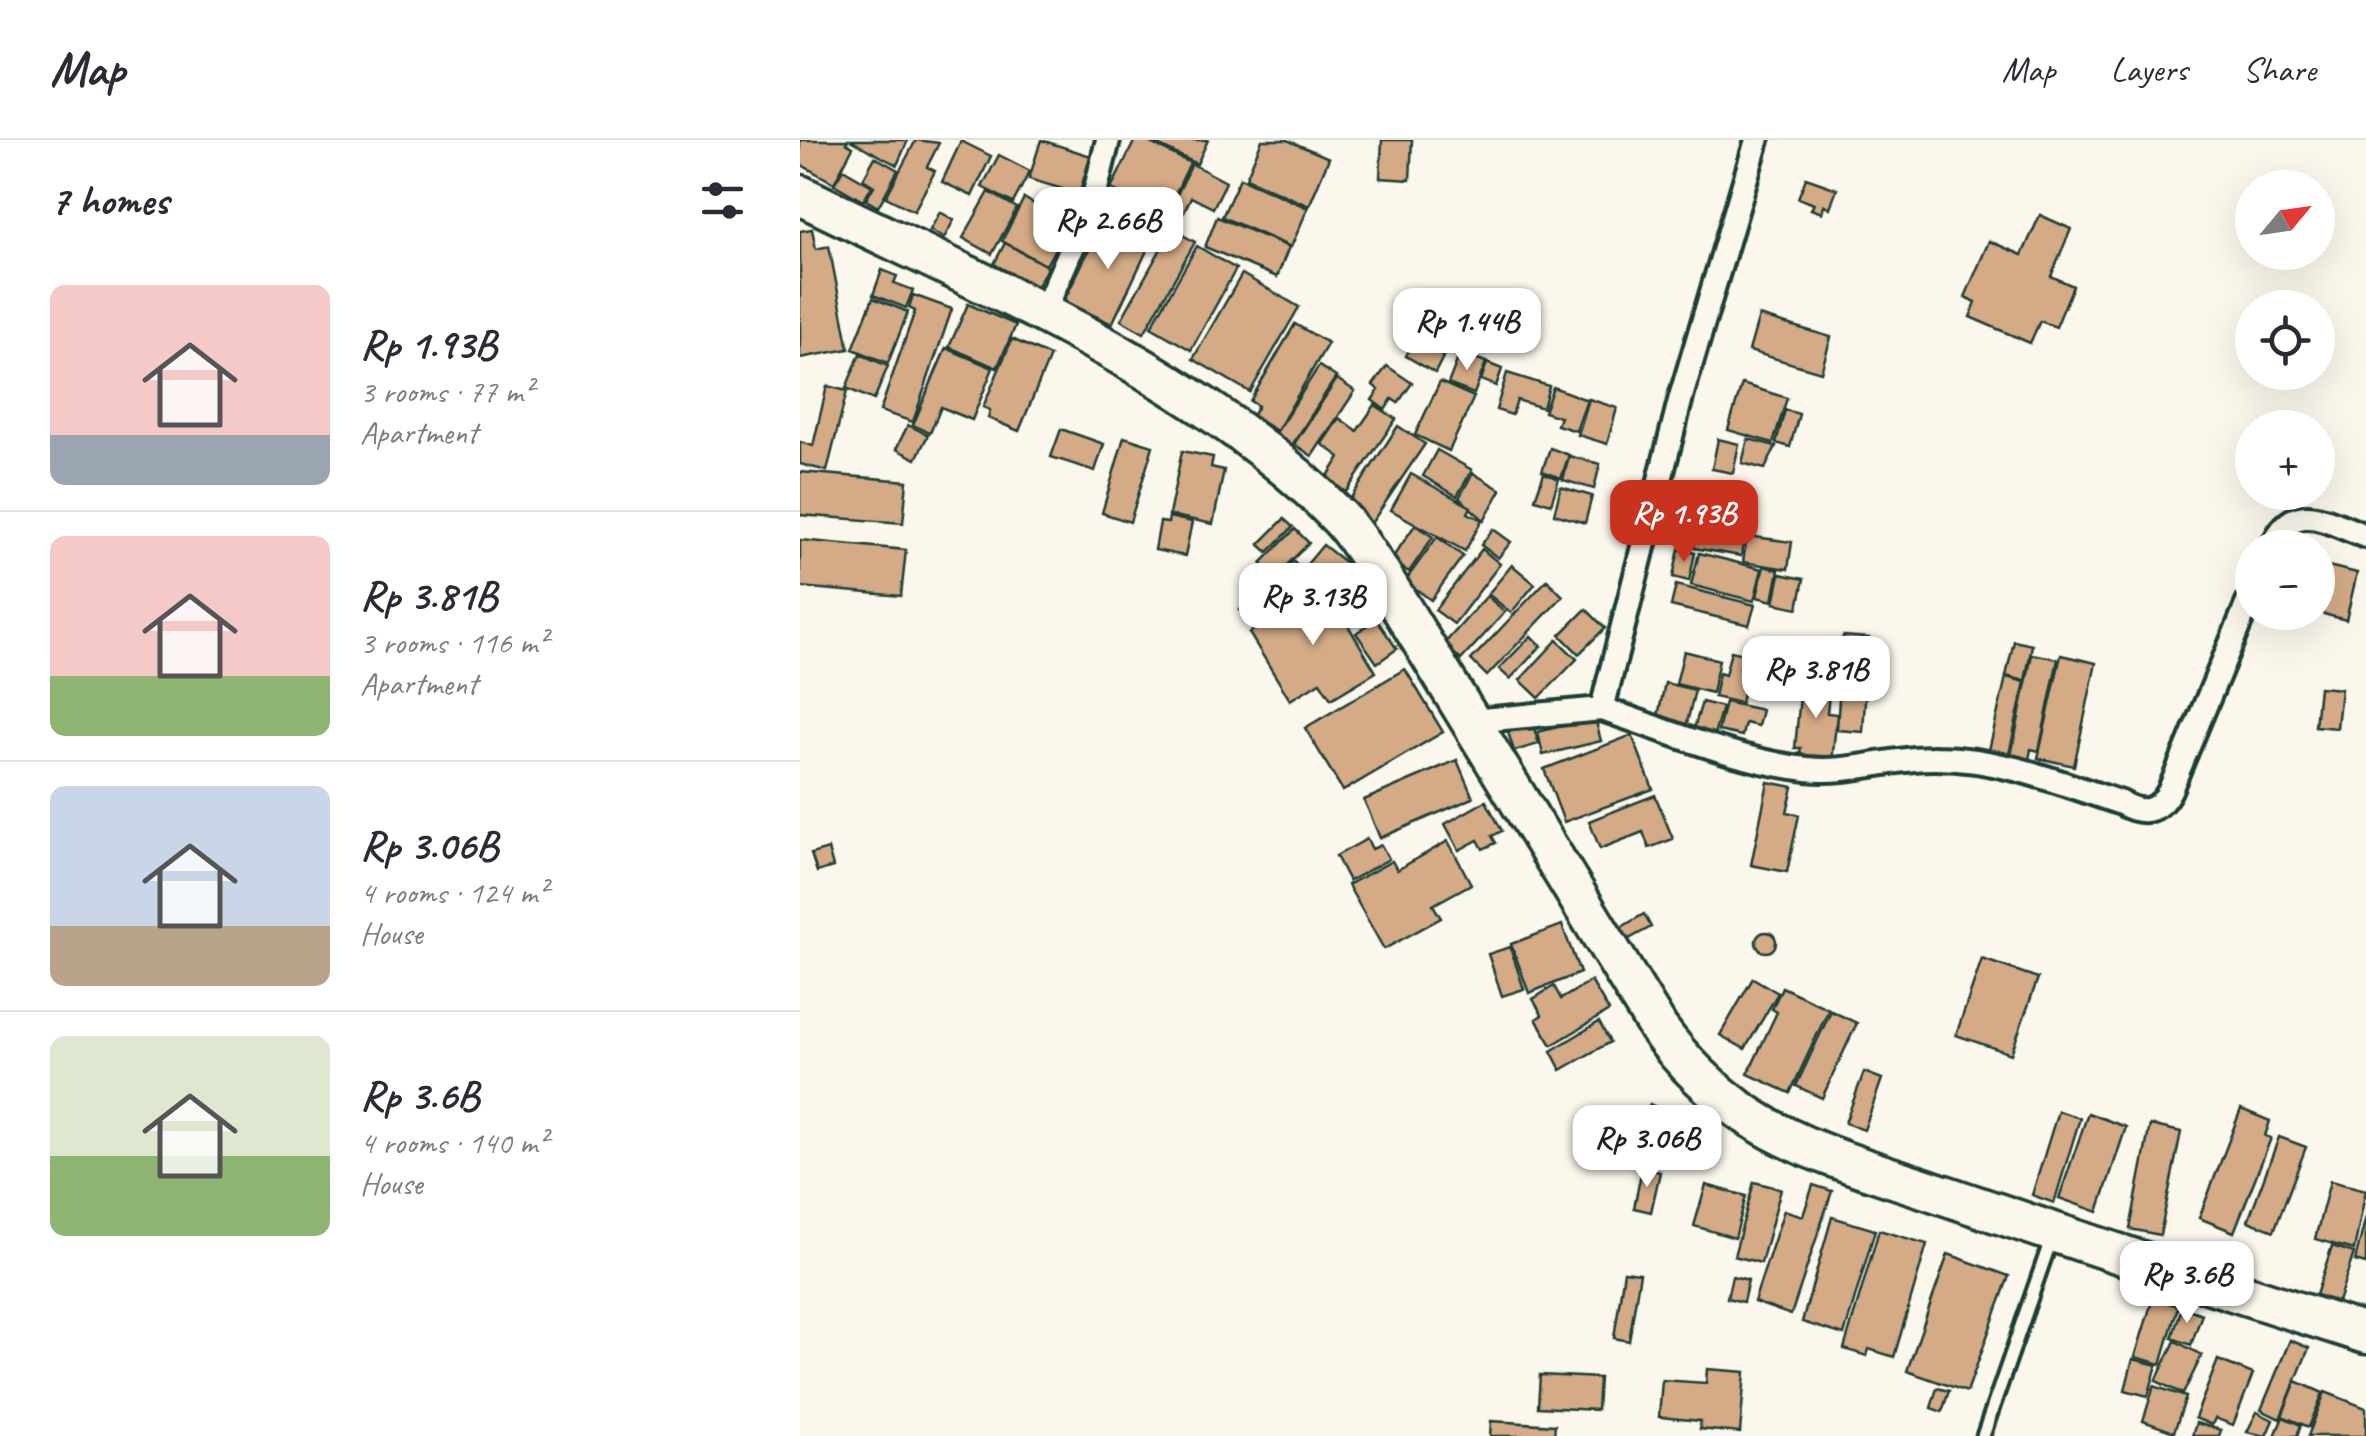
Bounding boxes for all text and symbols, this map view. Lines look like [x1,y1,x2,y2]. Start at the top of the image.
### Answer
text: Map [50,39,125,99]
text: Map [2002,47,2055,92]
text: Layers [2110,47,2188,92]
text: Share [2243,47,2316,92]
north arrow [2235,170,2335,270]
map controls [2235,170,2335,630]
icon: filters [695,173,750,228]
text: 7 homes [50,174,168,227]
pin: Rp 2.66B [1005,187,1211,272]
text: Rp 2.66B [1055,199,1161,240]
pin: Rp 1.44B [1364,288,1570,373]
button: locate [2235,290,2335,390]
text: Rp 1.44B [1415,300,1519,341]
text: Rp 1.93B [360,318,496,371]
icon: home [130,325,250,445]
text: 3 rooms · 77 m² [360,371,533,412]
button: + [2235,410,2335,510]
text: Apartment [360,412,478,453]
pin: Rp 1.93B [1581,480,1787,565]
text: Rp 1.93B [1632,492,1736,533]
button: − [2235,530,2335,630]
pin: Rp 3.13B [1210,563,1416,648]
text: Rp 3.81B [360,569,497,622]
text: Rp 3.13B [1261,575,1365,616]
icon: home [130,576,250,696]
text: 3 rooms · 116 m² [360,622,547,663]
pin: Rp 3.81B [1713,636,1919,721]
text: Rp 3.81B [1764,648,1868,689]
text: Apartment [360,663,478,704]
text: Rp 3.06B [360,819,498,872]
icon: home [130,826,250,946]
text: 4 rooms · 124 m² [360,872,547,913]
text: House [360,913,422,954]
text: Rp 3.6B [360,1069,479,1122]
icon: home [130,1076,250,1196]
pin: Rp 3.06B [1544,1105,1750,1190]
text: Rp 3.06B [1595,1117,1699,1158]
text: 4 rooms · 140 m² [360,1122,547,1163]
text: House [360,1163,422,1204]
pin: Rp 3.6B [2095,1241,2279,1326]
text: Rp 3.6B [2142,1253,2232,1294]

